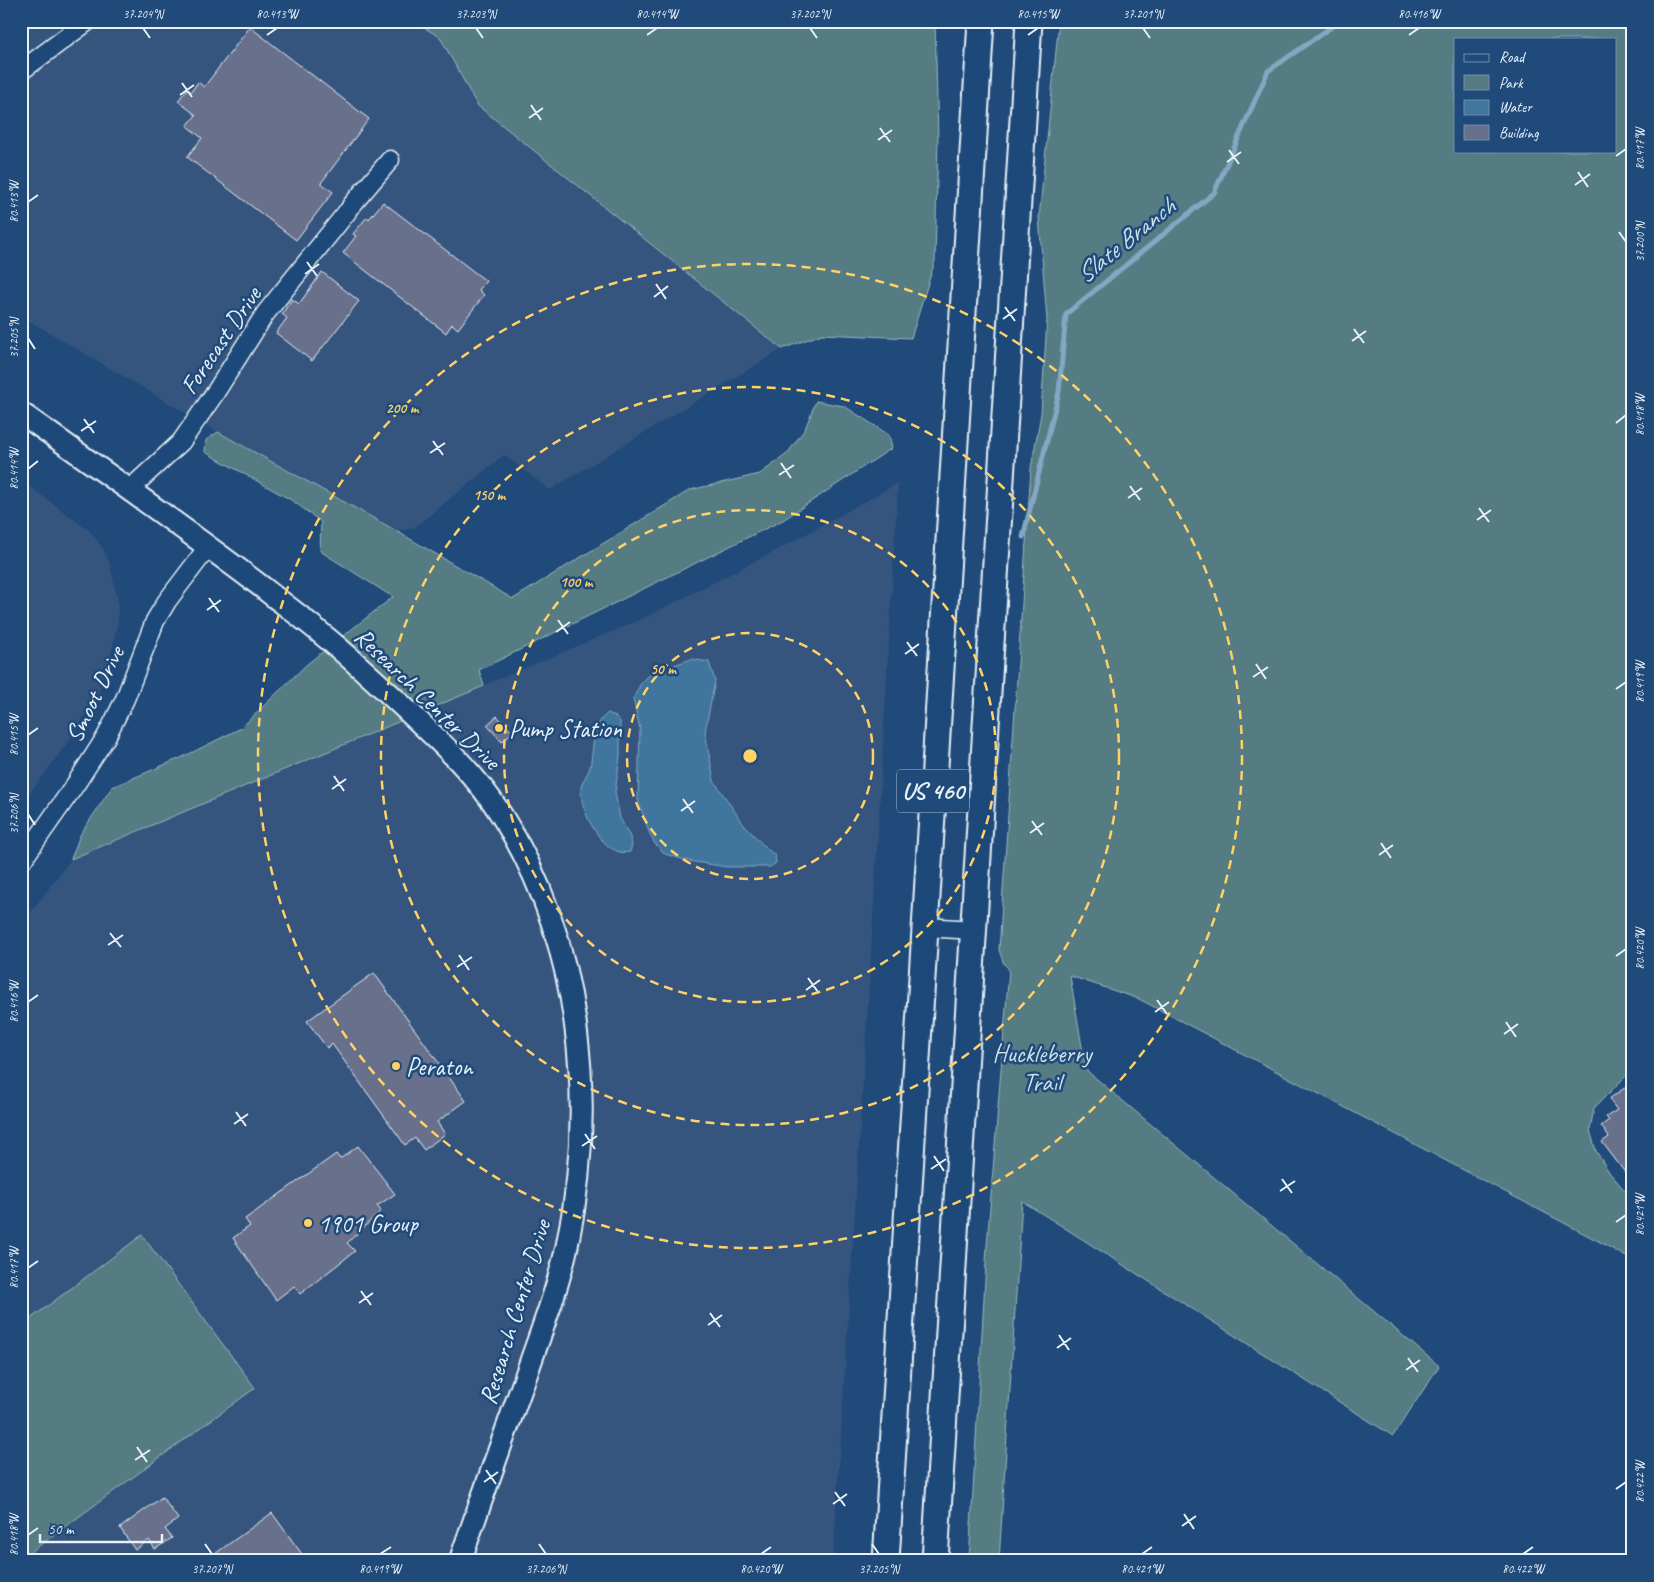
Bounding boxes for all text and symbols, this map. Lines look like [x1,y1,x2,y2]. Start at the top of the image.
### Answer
text: 37.204°N [123,6,165,22]
text: 80.413°W [256,6,300,22]
text: 37.203°N [456,6,498,22]
text: 80.414°W [636,6,680,22]
text: 37.202°N [790,6,832,22]
text: 80.415°W [1017,6,1061,22]
text: 37.201°N [1123,6,1165,22]
text: 80.416°W [1398,6,1442,22]
legend [1454,38,1616,152]
text: Road [1499,48,1526,67]
text: Park [1499,74,1524,93]
text: Water [1499,98,1533,117]
text: Building [1499,124,1539,143]
text: 80.417°W [1632,126,1648,170]
text: 80.413°W [6,179,22,223]
water label: Slate Branch [1069,189,1183,290]
text: 37.200°N [1632,220,1648,262]
street label: Forecast Drive [173,279,270,401]
text: 37.205°N [6,316,22,358]
text: 80.418°W [1632,392,1648,436]
text: 200 m [386,399,420,418]
text: 80.414°W [6,446,22,490]
text: 150 m [473,486,507,505]
text: 100 m [560,573,594,592]
street label: Research Center Drive [347,621,509,778]
street label: Smoot Drive [58,639,133,748]
text: 80.419°W [1632,659,1648,703]
text: 50 m [650,660,677,679]
text: 80.415°W [6,712,22,756]
place label: Pump Station [509,713,623,745]
marker: Pump Station [493,722,505,734]
centre of rings [741,747,759,765]
road number: US 460 [897,769,969,812]
text: 37.206°N [6,792,22,834]
text: 80.420°W [1632,926,1648,970]
text: 80.416°W [6,979,22,1023]
park label: Huckleberry Trail [992,1038,1094,1099]
place label: Peraton [406,1051,474,1083]
marker: Peraton [390,1060,402,1072]
text: 80.421°W [1632,1192,1648,1236]
place label: 1901 Group [318,1208,419,1240]
street label: Research Center Drive [472,1214,559,1408]
marker: 1901 Group [302,1217,314,1229]
text: 80.417°W [6,1245,22,1289]
text: 80.422°W [1632,1459,1648,1503]
text: 80.418°W [6,1512,22,1556]
scale bar [40,1512,162,1544]
text: 50 m [48,1520,75,1539]
text: 37.207°N [192,1561,234,1577]
text: 80.419°W [359,1561,403,1577]
text: 37.206°N [526,1561,568,1577]
text: 80.420°W [740,1561,784,1577]
text: 37.205°N [859,1561,901,1577]
text: 80.421°W [1121,1561,1165,1577]
text: 80.422°W [1502,1561,1546,1577]

